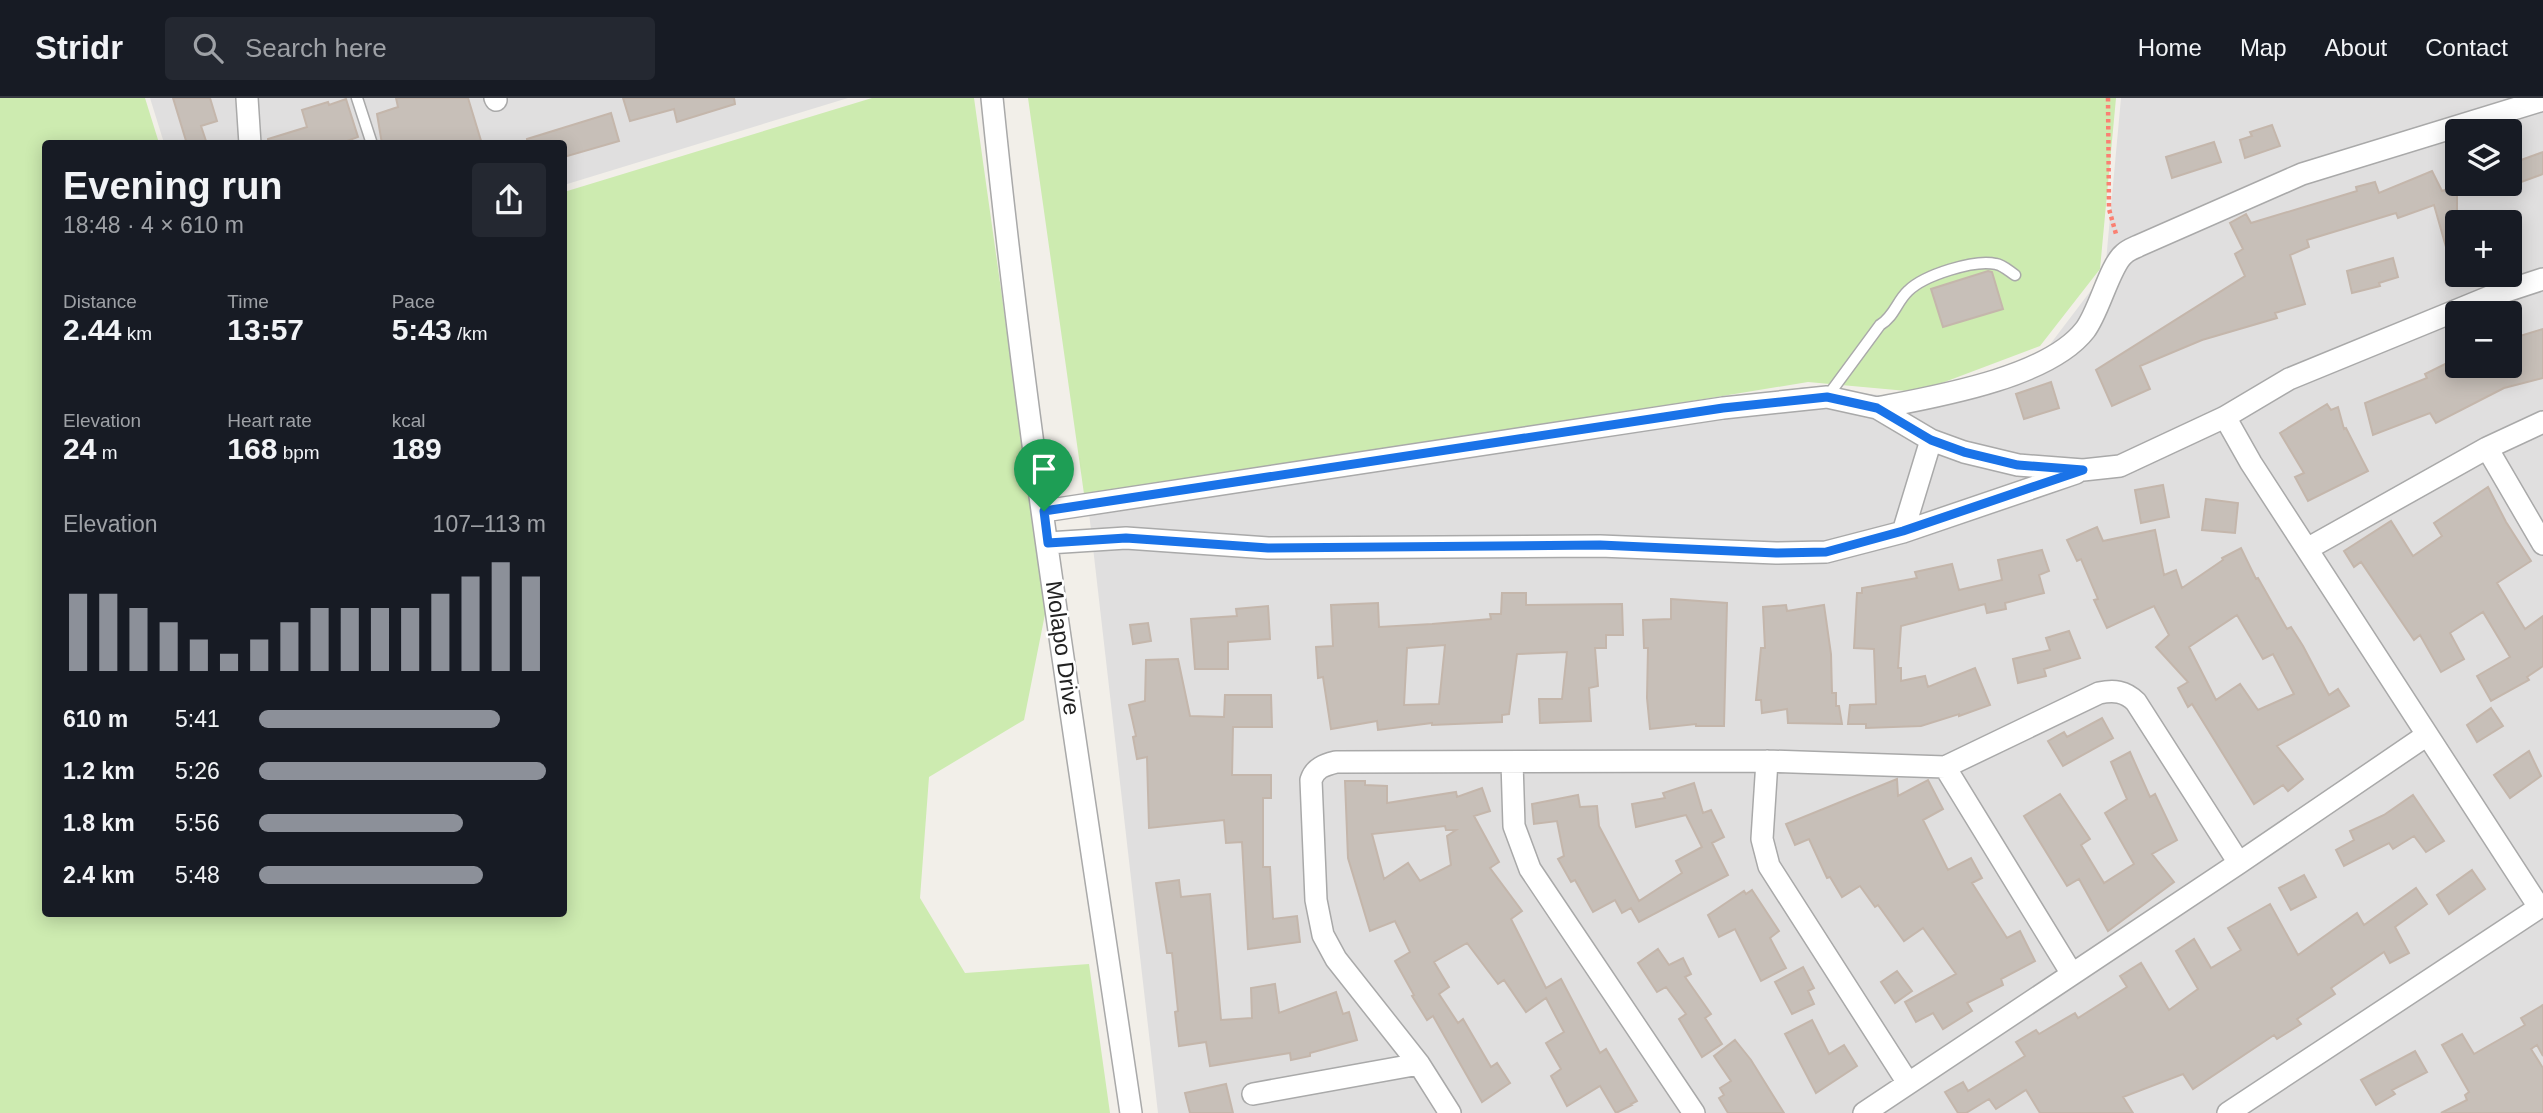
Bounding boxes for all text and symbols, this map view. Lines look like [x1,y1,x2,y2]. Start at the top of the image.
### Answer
search box [165,17,655,80]
text: Stridr [35,29,123,66]
icon: search [189,29,227,67]
text: Search here [245,33,387,63]
text: Home [2138,34,2202,61]
text: Map [2240,34,2287,61]
text: About [2325,34,2387,61]
text: Contact [2425,34,2508,61]
map controls [2445,119,2522,378]
button: layers [2445,119,2522,196]
button: share [472,163,546,237]
text: Evening run [63,165,283,207]
button: + [2445,210,2522,287]
text: 18:48 · 4 × 610 m [63,212,244,238]
text: Distance [63,291,137,312]
text: Time [227,291,269,312]
text: Pace [392,291,435,312]
button: − [2445,301,2522,378]
text: 2.44 [63,313,121,346]
text: 13:57 [227,313,304,346]
text: 5:43 [392,313,452,346]
text: km [121,323,152,344]
text: /km [452,323,488,344]
text: Elevation [63,410,141,431]
text: Heart rate [227,410,312,431]
text: kcal [392,410,425,431]
text: 24 [63,432,96,465]
text: 168 [227,432,277,465]
text: 189 [392,432,442,465]
pin [1014,439,1074,511]
text: m [96,442,117,463]
text: bpm [277,442,320,463]
icon: arrive [1025,450,1063,488]
text: Elevation [63,511,158,537]
text: 107–113 m [433,511,546,537]
street label: Molapo Drive [1041,579,1085,717]
text: 610 m [63,706,128,732]
text: 5:41 [175,706,220,732]
text: 1.2 km [63,758,135,784]
text: 5:26 [175,758,220,784]
text: 1.8 km [63,810,135,836]
text: 5:56 [175,810,220,836]
text: 2.4 km [63,862,135,888]
text: 5:48 [175,862,220,888]

